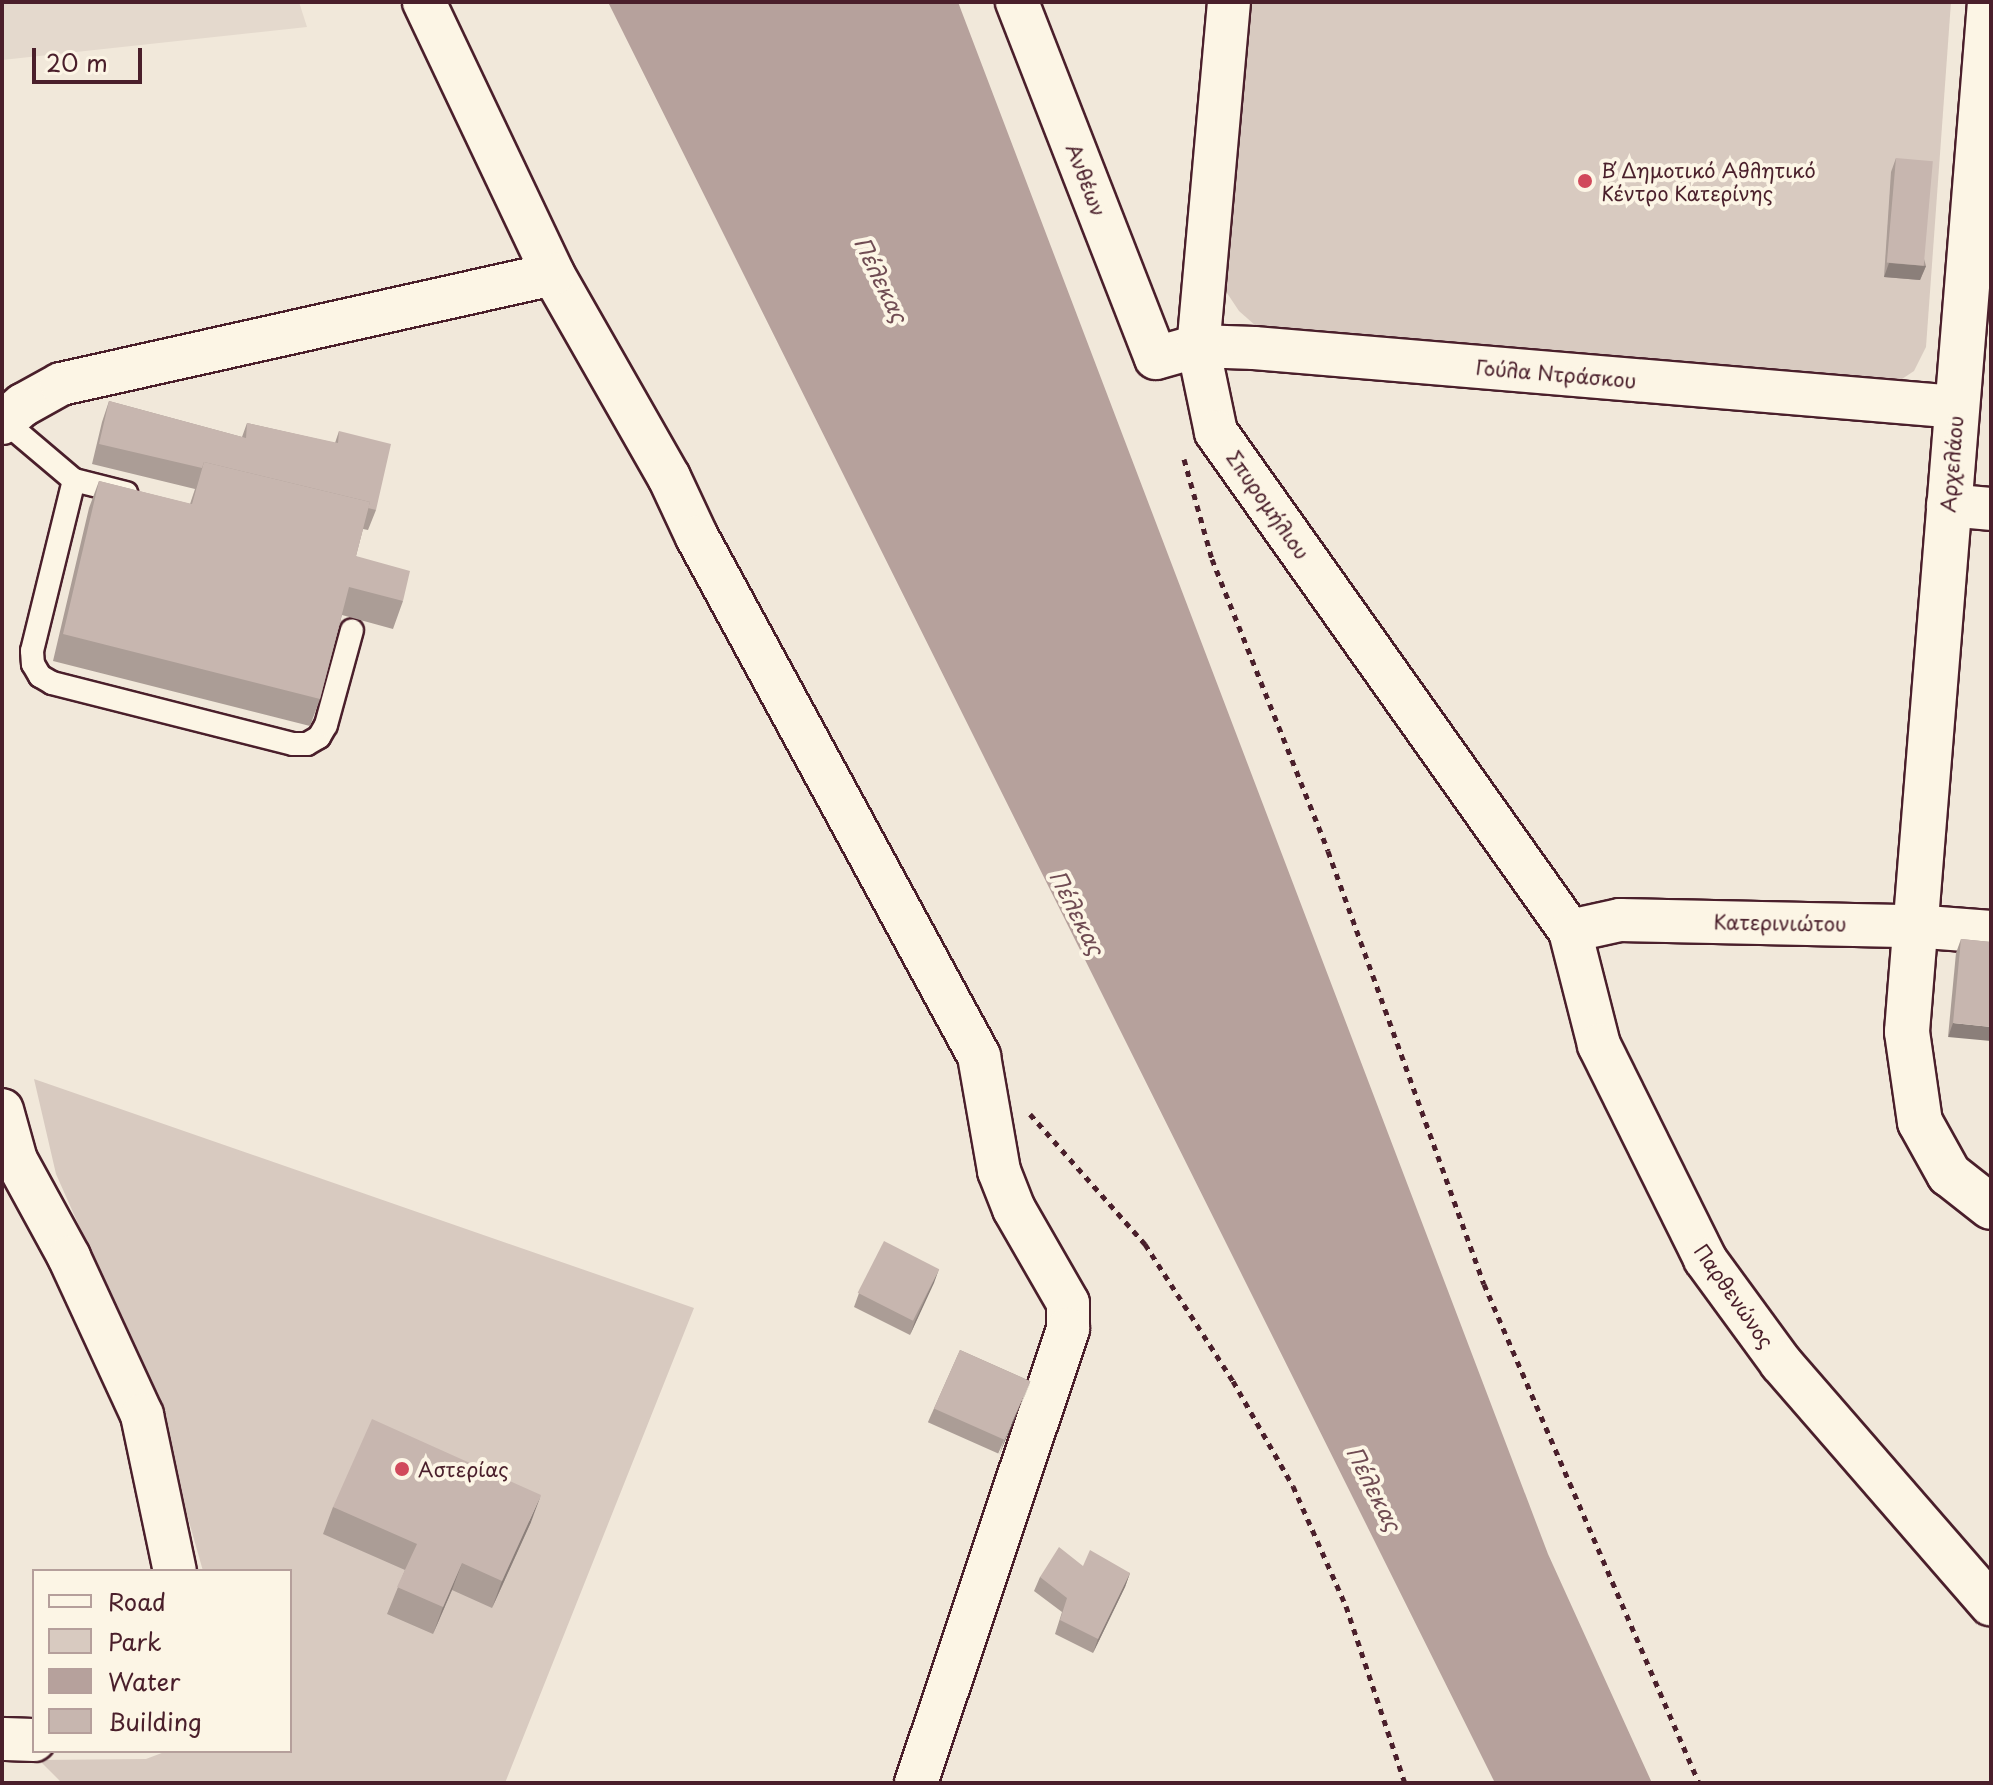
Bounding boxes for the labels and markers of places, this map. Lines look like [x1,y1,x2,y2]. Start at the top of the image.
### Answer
place label: Β΄ Δημοτικό Αθλητικό Κέντρο Κατερίνης [1601,158,1816,205]
marker: Β΄ Δημοτικό Αθλητικό Κέντρο Κατερίνης [1576,172,1594,190]
place label: Αστερίας [418,1457,509,1481]
marker: Αστερίας [393,1460,411,1478]

